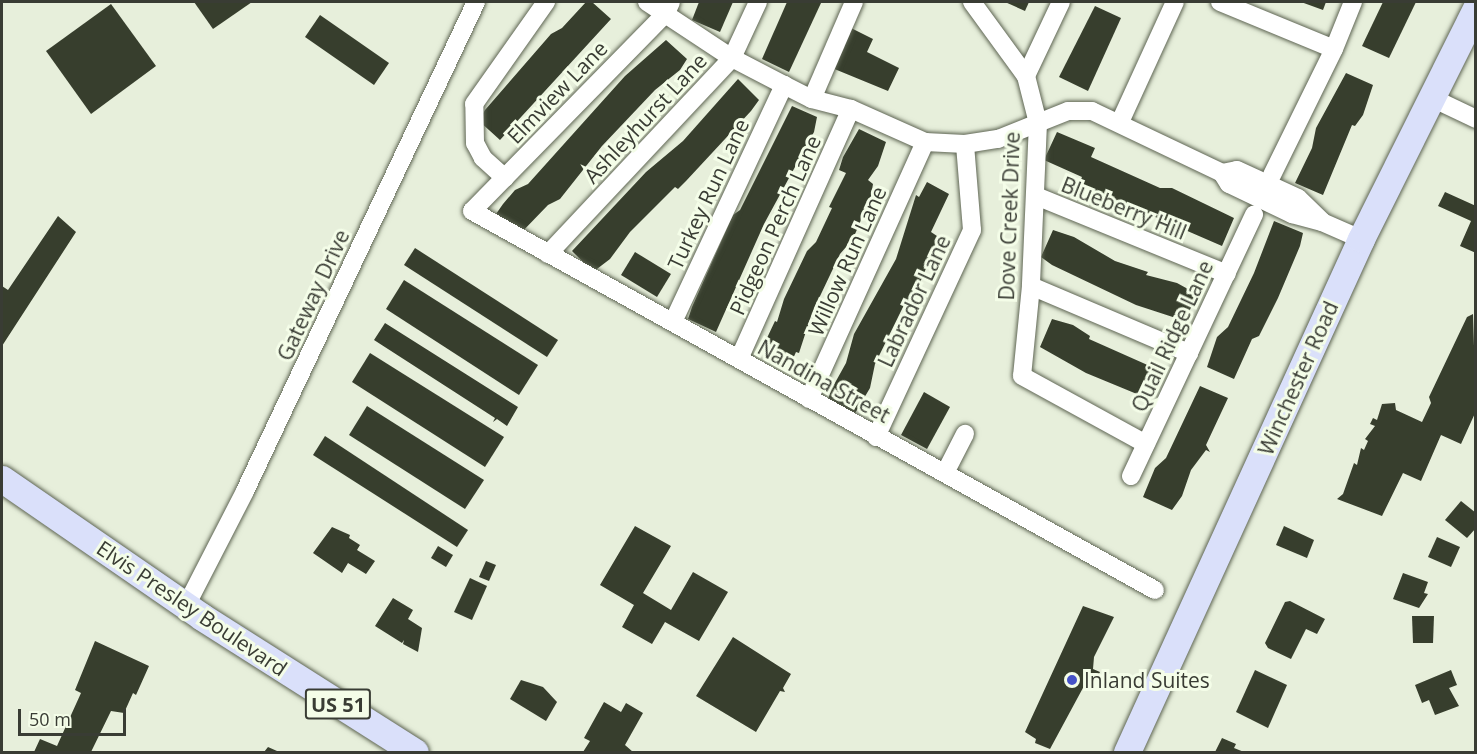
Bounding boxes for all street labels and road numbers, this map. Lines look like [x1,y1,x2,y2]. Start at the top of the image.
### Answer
street label: Elmview Lane [502,35,612,149]
street label: Ashleyhurst Lane [578,48,712,188]
street label: Turkey Run Lane [662,115,754,273]
street label: Pidgeon Perch Lane [724,131,826,319]
street label: Dove Creek Drive [993,131,1025,301]
street label: Blueberry Hill [1058,171,1190,245]
street label: Willow Run Lane [803,182,891,340]
street label: Gateway Drive [272,226,354,364]
street label: Labrador Lane [872,231,956,371]
street label: Quail Ridge Lane [1126,256,1218,416]
street label: Winchester Road [1253,297,1343,459]
street label: Nandina Street [754,334,894,428]
street label: Elvis Presley Boulevard [92,535,292,681]
road number: US 51 [304,687,372,721]

